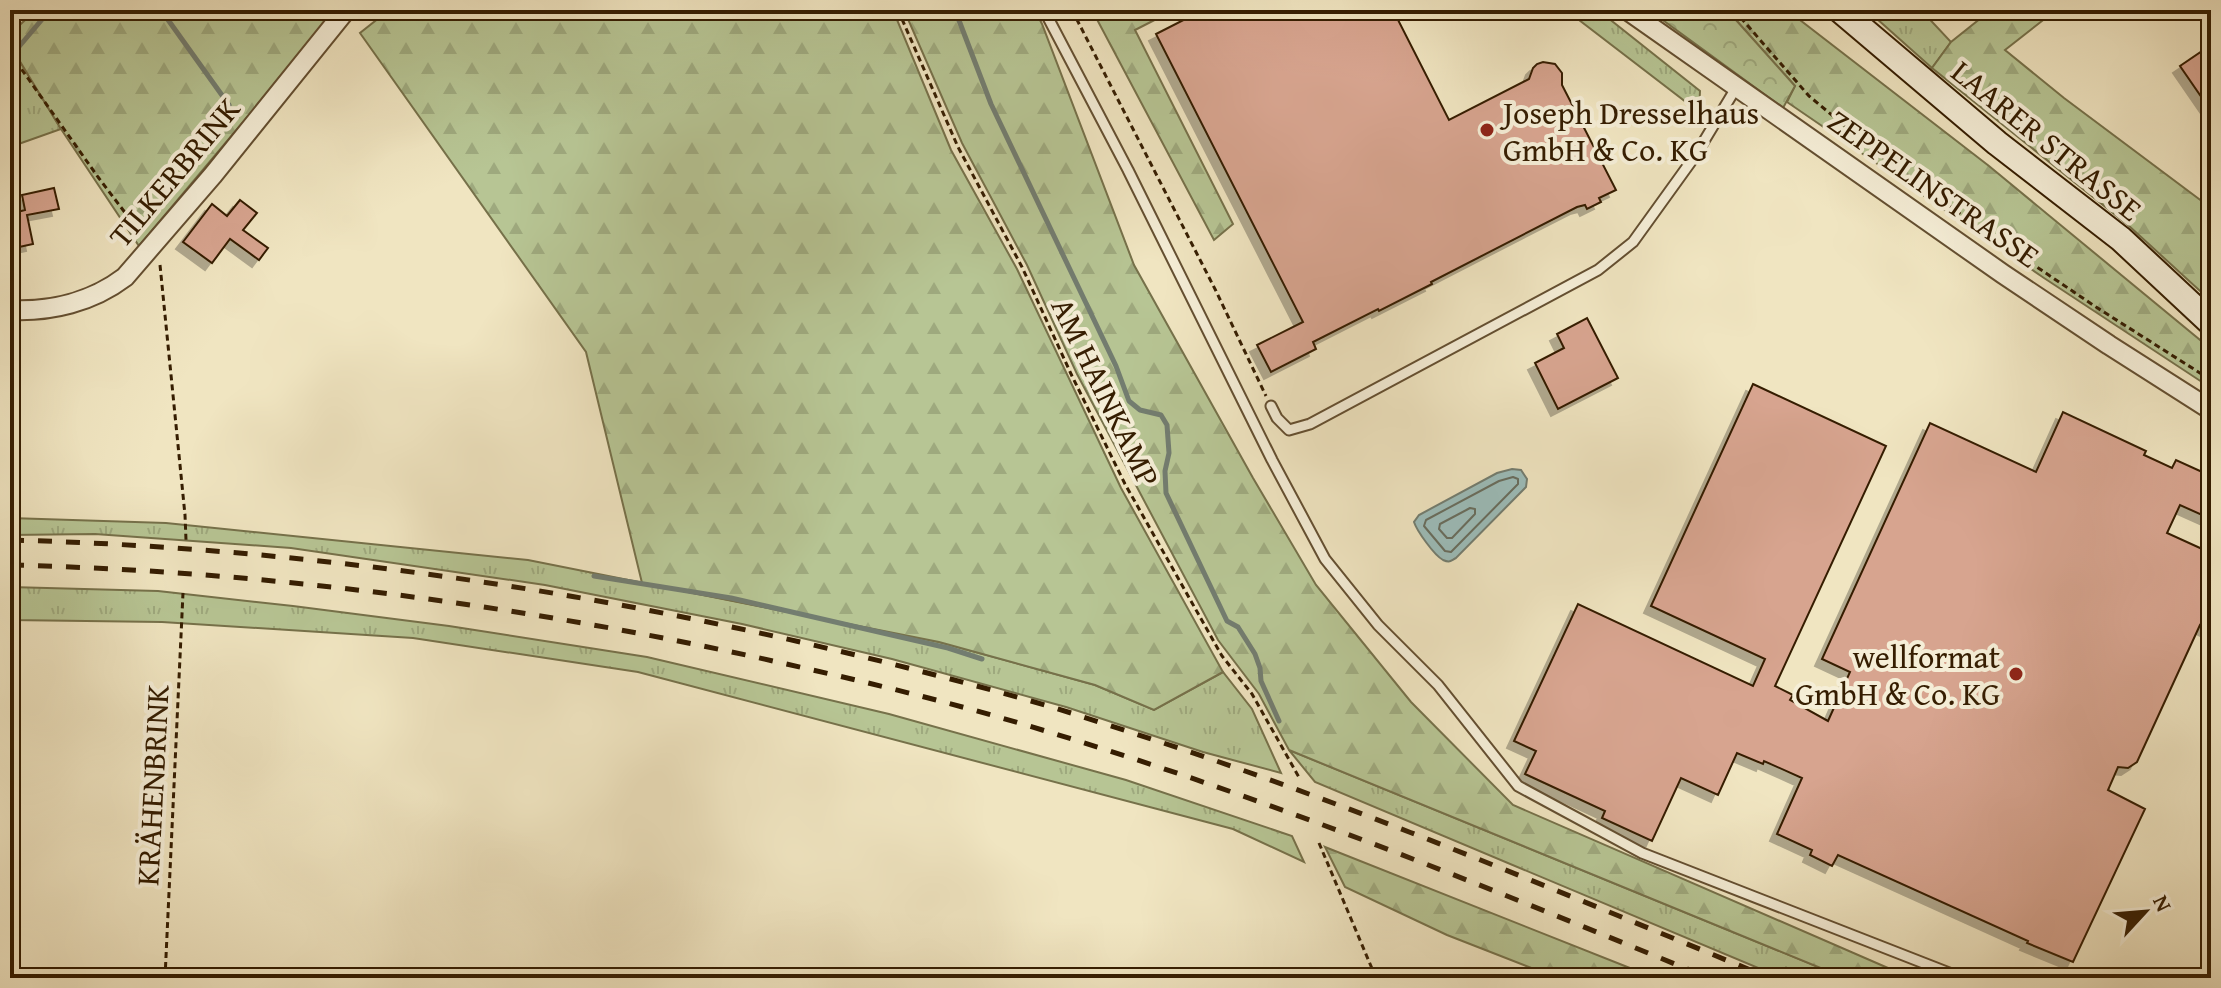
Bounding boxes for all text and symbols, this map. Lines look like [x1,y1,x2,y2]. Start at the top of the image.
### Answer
street label: LAARER STRASSE [1942,48,2152,232]
street label: TILKERBRINK [97,87,251,257]
place label: Joseph Dresselhaus GmbH & Co. KG [1499,89,1759,173]
street label: ZEPPELINSTRASSE [1819,97,2049,279]
marker: Joseph Dresselhaus GmbH & Co. KG [1478,121,1496,139]
street label: AM HAINKAMP [1040,289,1172,495]
place label: wellformat GmbH & Co. KG [1795,633,2000,717]
marker: wellformat GmbH & Co. KG [2007,665,2025,683]
street label: KRÄHENBRINK [123,683,181,887]
north arrow [2105,872,2185,952]
text: N [2145,890,2181,917]

